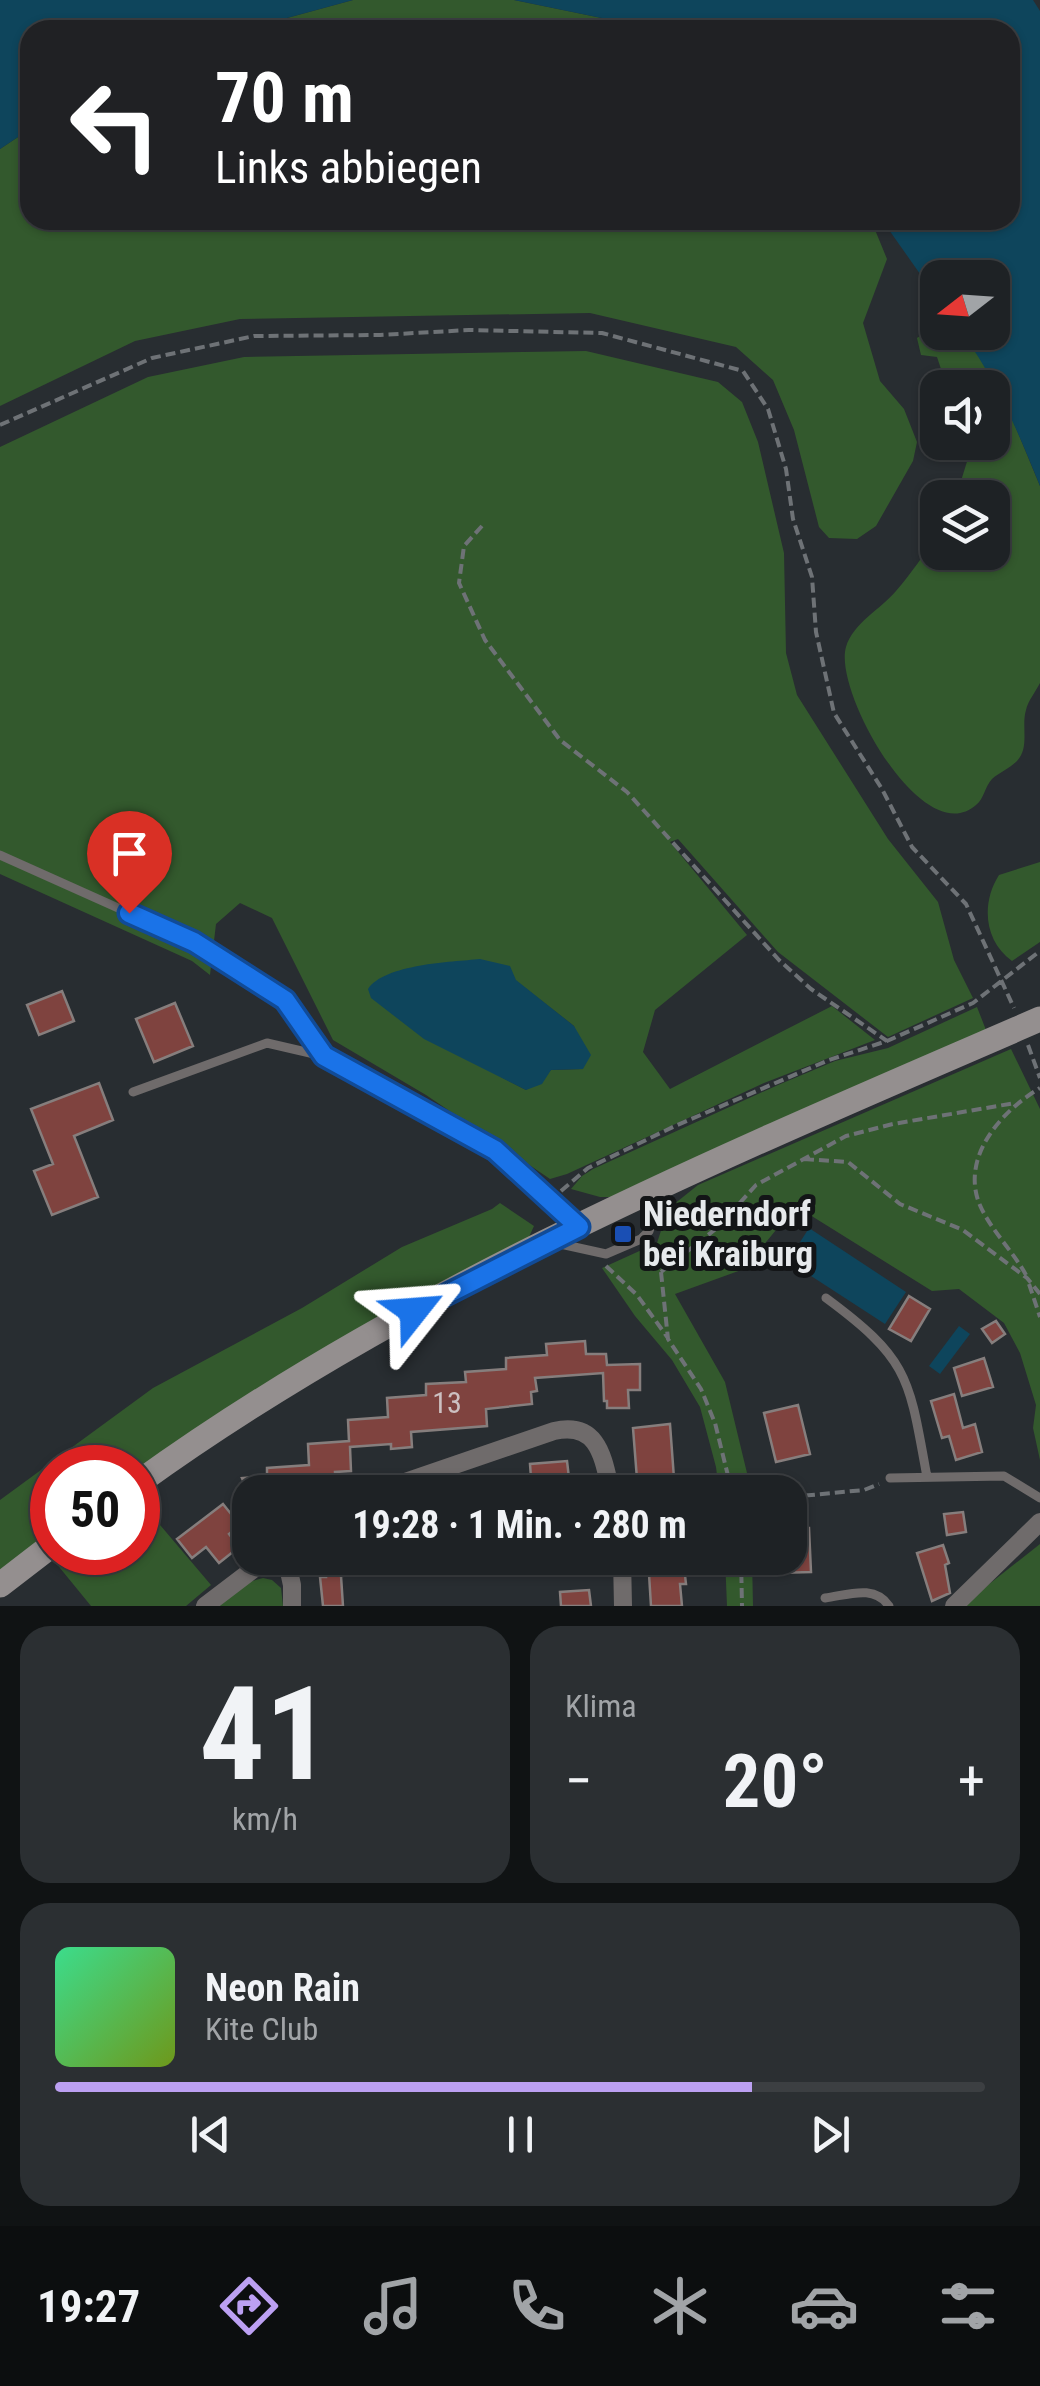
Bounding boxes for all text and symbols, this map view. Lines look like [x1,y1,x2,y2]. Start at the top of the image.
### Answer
text: 70 m [215,57,354,139]
icon: left [50,60,180,190]
text: Links abbiegen [215,141,482,194]
north arrow [920,260,1010,350]
map controls [920,260,1010,570]
button: sound [920,370,1010,460]
button: layers [920,480,1010,570]
pin [87,811,172,914]
icon: arrive [102,826,157,881]
place label: Niederndorf bei Kraiburg [643,1194,813,1275]
marker: Niederndorf bei Kraiburg [612,1223,634,1245]
position arrow [362,1259,466,1363]
house number: 13 [432,1385,462,1420]
speed limit sign: 50 [30,1445,160,1575]
text: 19:28 · 1 Min. · 280 m [352,1503,687,1547]
text: 41 [199,1658,331,1811]
text: Klima [565,1687,637,1725]
text: 20° [723,1737,828,1825]
text: − [565,1749,593,1813]
text: + [958,1749,985,1813]
text: km/h [232,1800,298,1838]
text: Neon Rain [205,1966,360,2010]
text: Kite Club [205,2010,318,2048]
icon: previous [183,2107,238,2162]
icon: pause [493,2107,548,2162]
icon: next [803,2107,858,2162]
icon: directions [214,2271,284,2341]
icon: music [358,2271,428,2341]
icon: phone [502,2271,572,2341]
icon: climate [645,2271,715,2341]
icon: car [789,2271,859,2341]
icon: filters [933,2271,1003,2341]
text: 19:27 [37,2280,140,2333]

